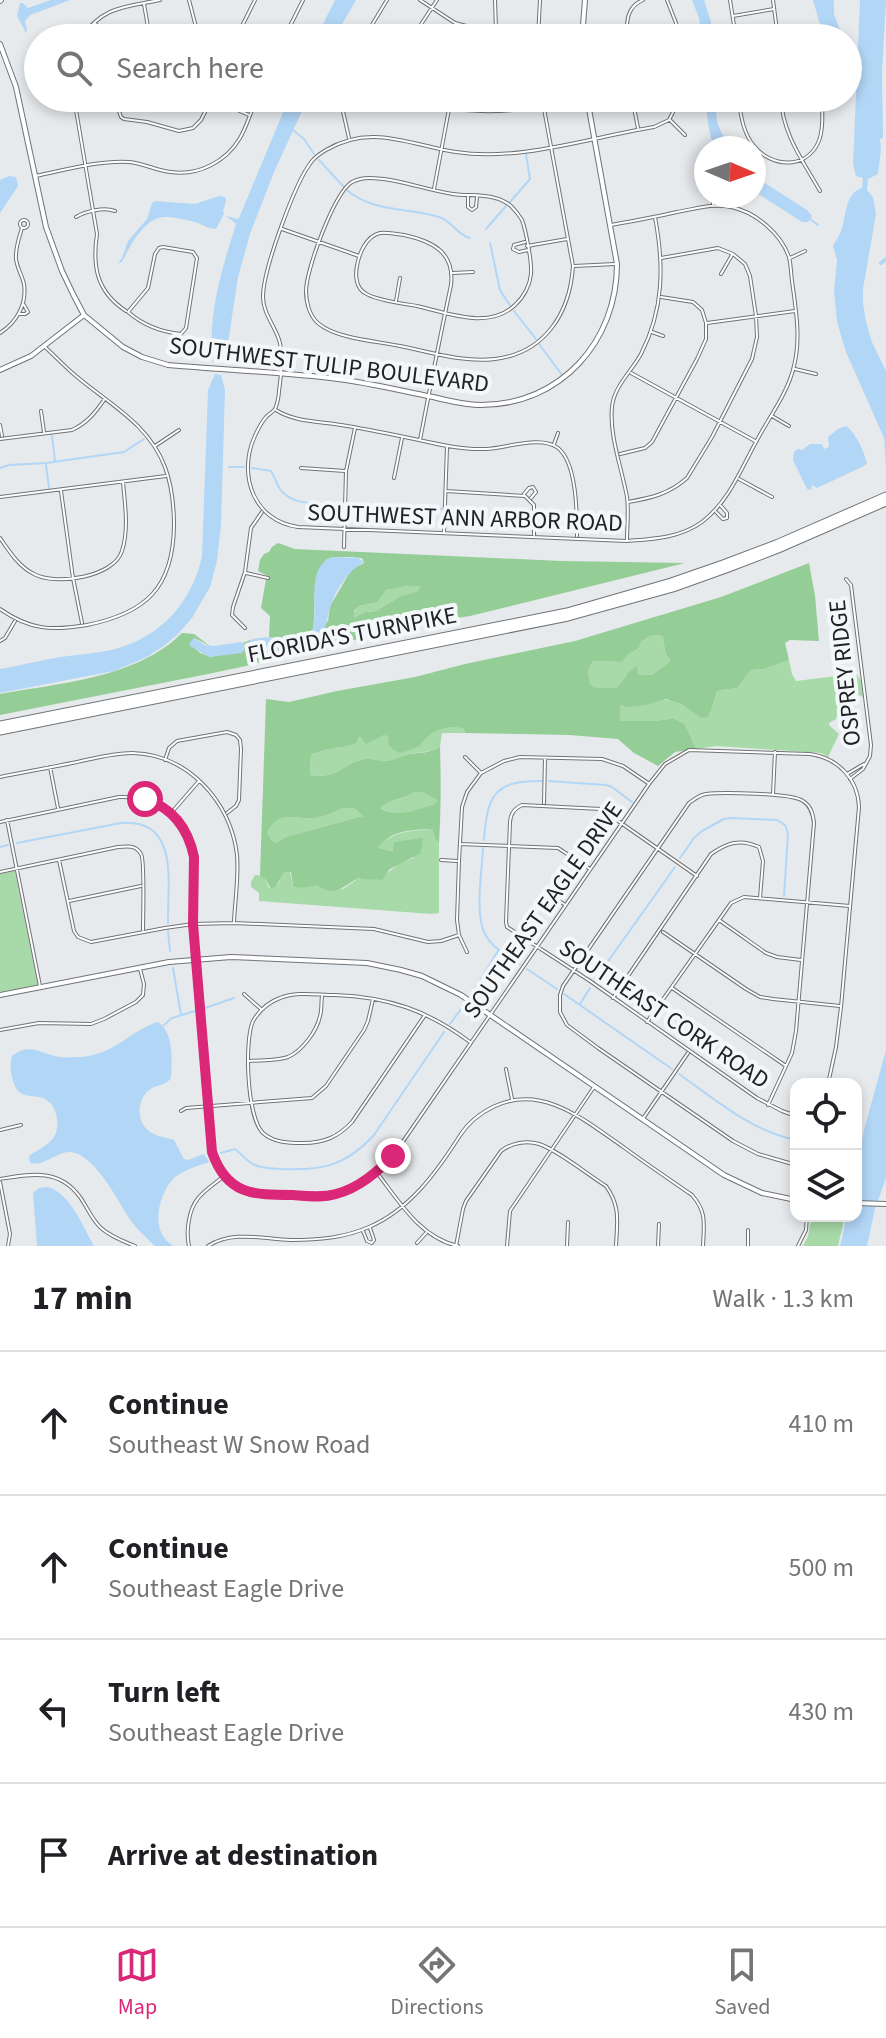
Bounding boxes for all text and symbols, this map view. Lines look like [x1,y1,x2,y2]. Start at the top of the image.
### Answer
search box [24,24,862,112]
icon: search [52,46,96,90]
text: Search here [116,47,264,90]
north arrow [694,136,766,208]
street label: SOUTHWEST TULIP BOULEVARD [167,328,491,402]
street label: SOUTHWEST ANN ARBOR ROAD [307,495,623,541]
street label: FLORIDA'S TURNPIKE [244,598,460,672]
street label: OSPREY RIDGE [820,598,870,748]
route start [127,781,163,817]
street label: SOUTHEAST EAGLE DRIVE [455,794,631,1026]
street label: SOUTHEAST CORK ROAD [552,930,776,1098]
map controls [790,1078,862,1222]
button: locate [790,1078,862,1150]
route end [375,1138,411,1174]
button: layers [790,1150,862,1222]
text: 17 min [32,1274,133,1323]
text: Walk · 1.3 km [713,1280,854,1317]
text: Continue [108,1383,229,1426]
icon: ahead [32,1401,76,1445]
text: 410 m [788,1405,854,1442]
text: Southeast W Snow Road [108,1426,371,1463]
text: Continue [108,1527,229,1570]
icon: ahead [32,1545,76,1589]
text: 500 m [788,1549,854,1586]
text: Southeast Eagle Drive [108,1570,344,1607]
text: Turn left [108,1671,220,1714]
icon: left [32,1689,76,1733]
text: 430 m [788,1693,854,1730]
text: Southeast Eagle Drive [108,1714,344,1751]
icon: arrive [32,1833,76,1877]
text: Arrive at destination [108,1834,378,1877]
tab: Map [115,1943,159,2023]
tab: Directions [390,1943,483,2023]
tab: Saved [714,1943,771,2023]

